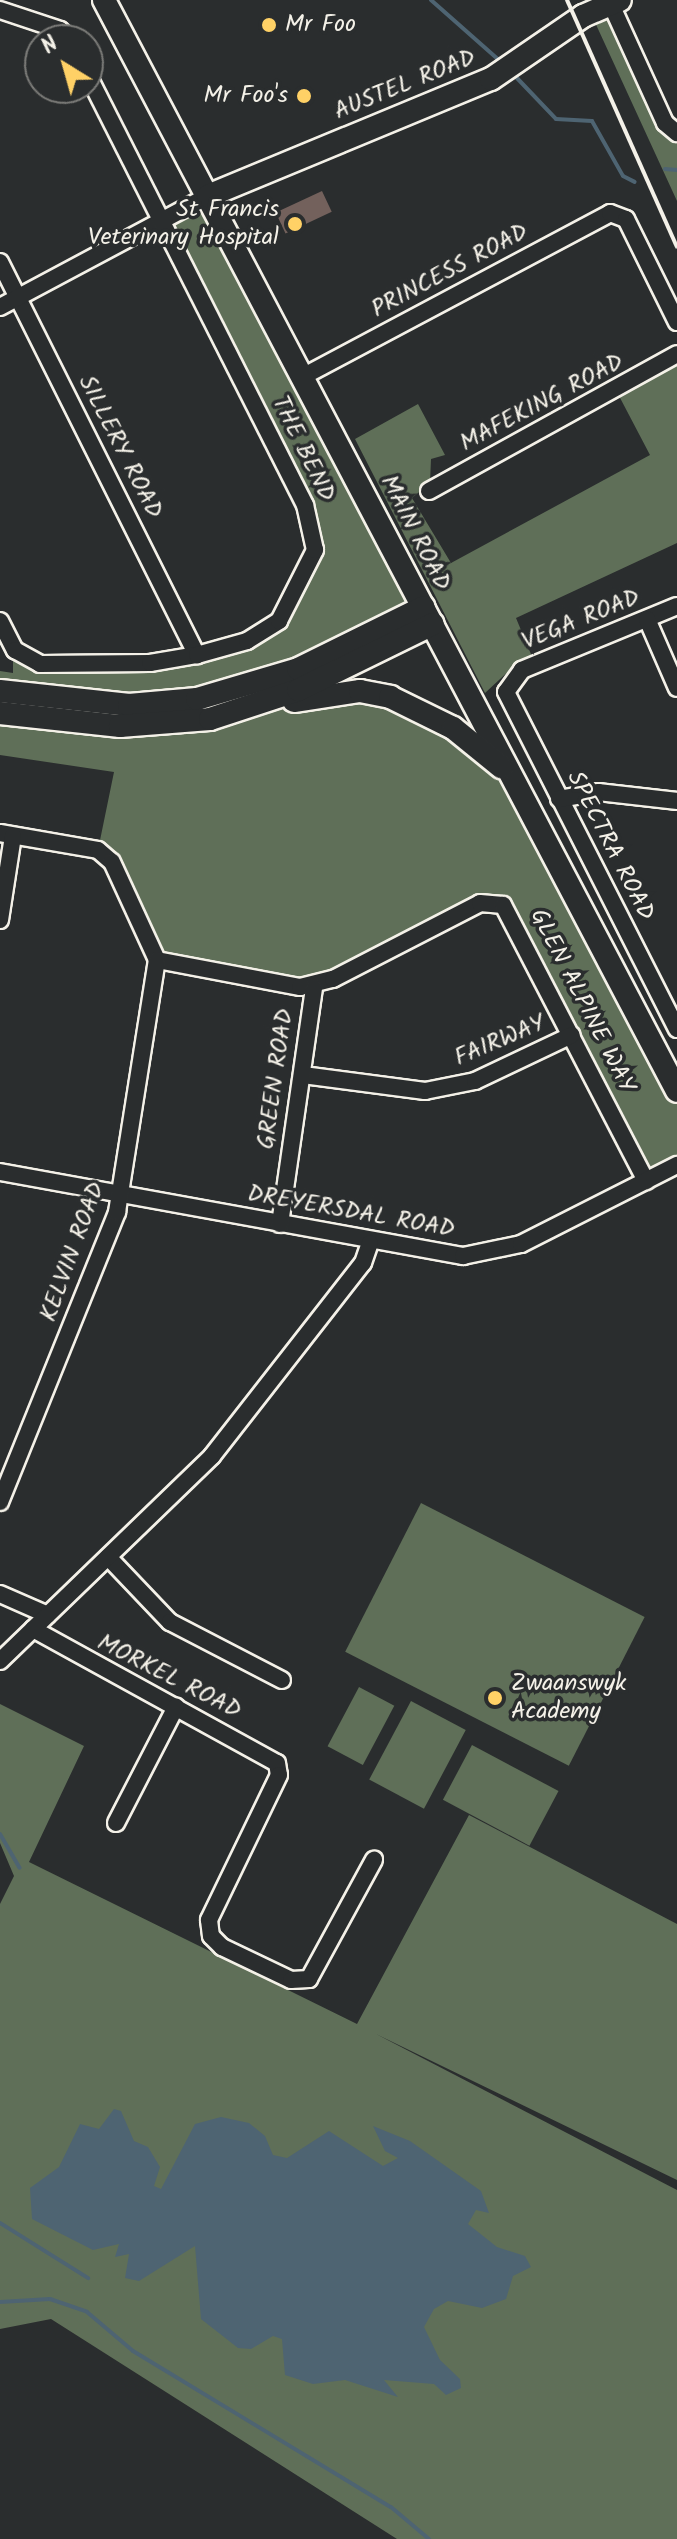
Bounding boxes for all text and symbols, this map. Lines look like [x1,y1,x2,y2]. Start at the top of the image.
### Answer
place label: Mr Foo [285,11,356,39]
marker: Mr Foo [260,16,278,34]
north arrow [24,24,104,104]
text: N [34,28,67,64]
street label: AUSTEL ROAD [330,44,480,126]
place label: Mr Foo's [203,82,288,110]
marker: Mr Foo's [295,87,313,105]
place label: St Francis Veterinary Hospital [88,196,279,252]
marker: St Francis Veterinary Hospital [286,215,304,233]
street label: PRINCESS ROAD [367,218,533,324]
street label: MAFEKING ROAD [455,348,629,458]
street label: SILLERY ROAD [72,371,168,523]
street label: THE BEND [265,392,341,506]
street label: MAIN ROAD [374,470,456,596]
street label: VEGA ROAD [518,583,644,657]
street label: SPECTRA ROAD [560,766,660,926]
street label: GLEN ALPINE WAY [523,904,641,1098]
street label: GREEN ROAD [252,1007,300,1151]
street label: FAIRWAY [450,1009,550,1073]
street label: KELVIN ROAD [34,1178,112,1326]
street label: DREYERSDAL ROAD [245,1180,457,1244]
street label: MORKEL ROAD [92,1628,246,1726]
place label: Zwaanswyk Academy [511,1670,626,1726]
marker: Zwaanswyk Academy [486,1689,504,1707]

